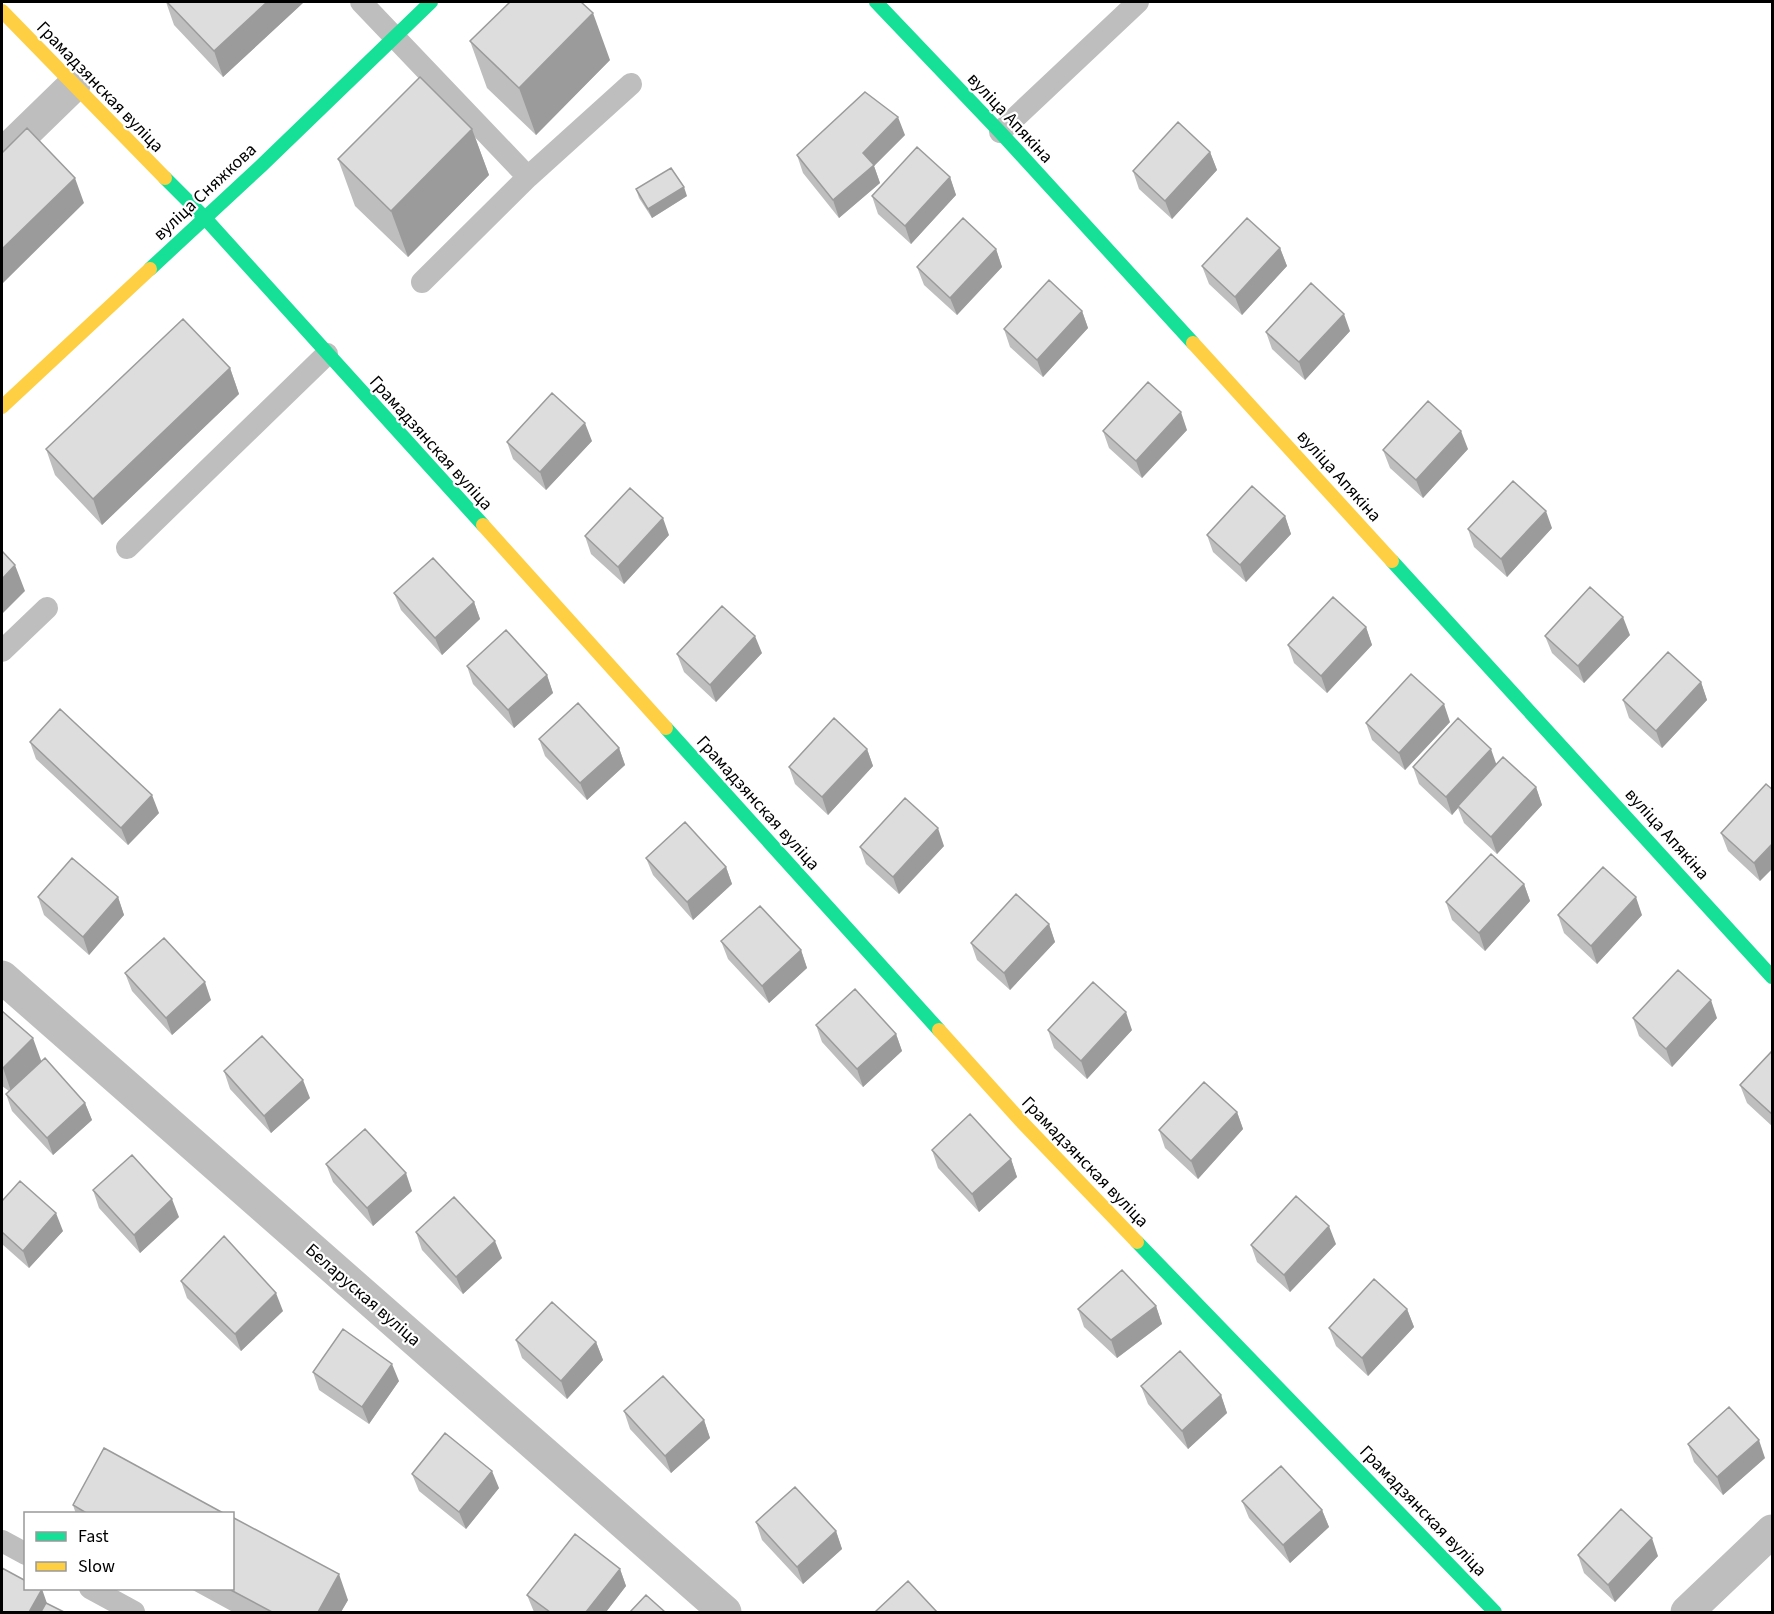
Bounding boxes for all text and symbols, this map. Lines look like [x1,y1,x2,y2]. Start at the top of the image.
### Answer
street label: Грамадзянская вуліца [31,16,169,158]
street label: вуліца Апякіна [961,67,1059,169]
street label: вуліца Сняжкова [148,138,262,246]
street label: Грамадзянская вуліца [364,370,498,516]
street label: вуліца Апякіна [1291,425,1387,527]
street label: Грамадзянская вуліца [691,730,825,876]
street label: вуліца Апякіна [1619,783,1715,885]
street label: Грамадзянская вуліца [1016,1091,1154,1233]
street label: Беларуская вуліца [300,1238,426,1352]
street label: Грамадзянская вуліца [1354,1440,1492,1582]
legend [24,1512,234,1590]
text: Fast [78,1524,109,1549]
text: Slow [78,1554,115,1579]

